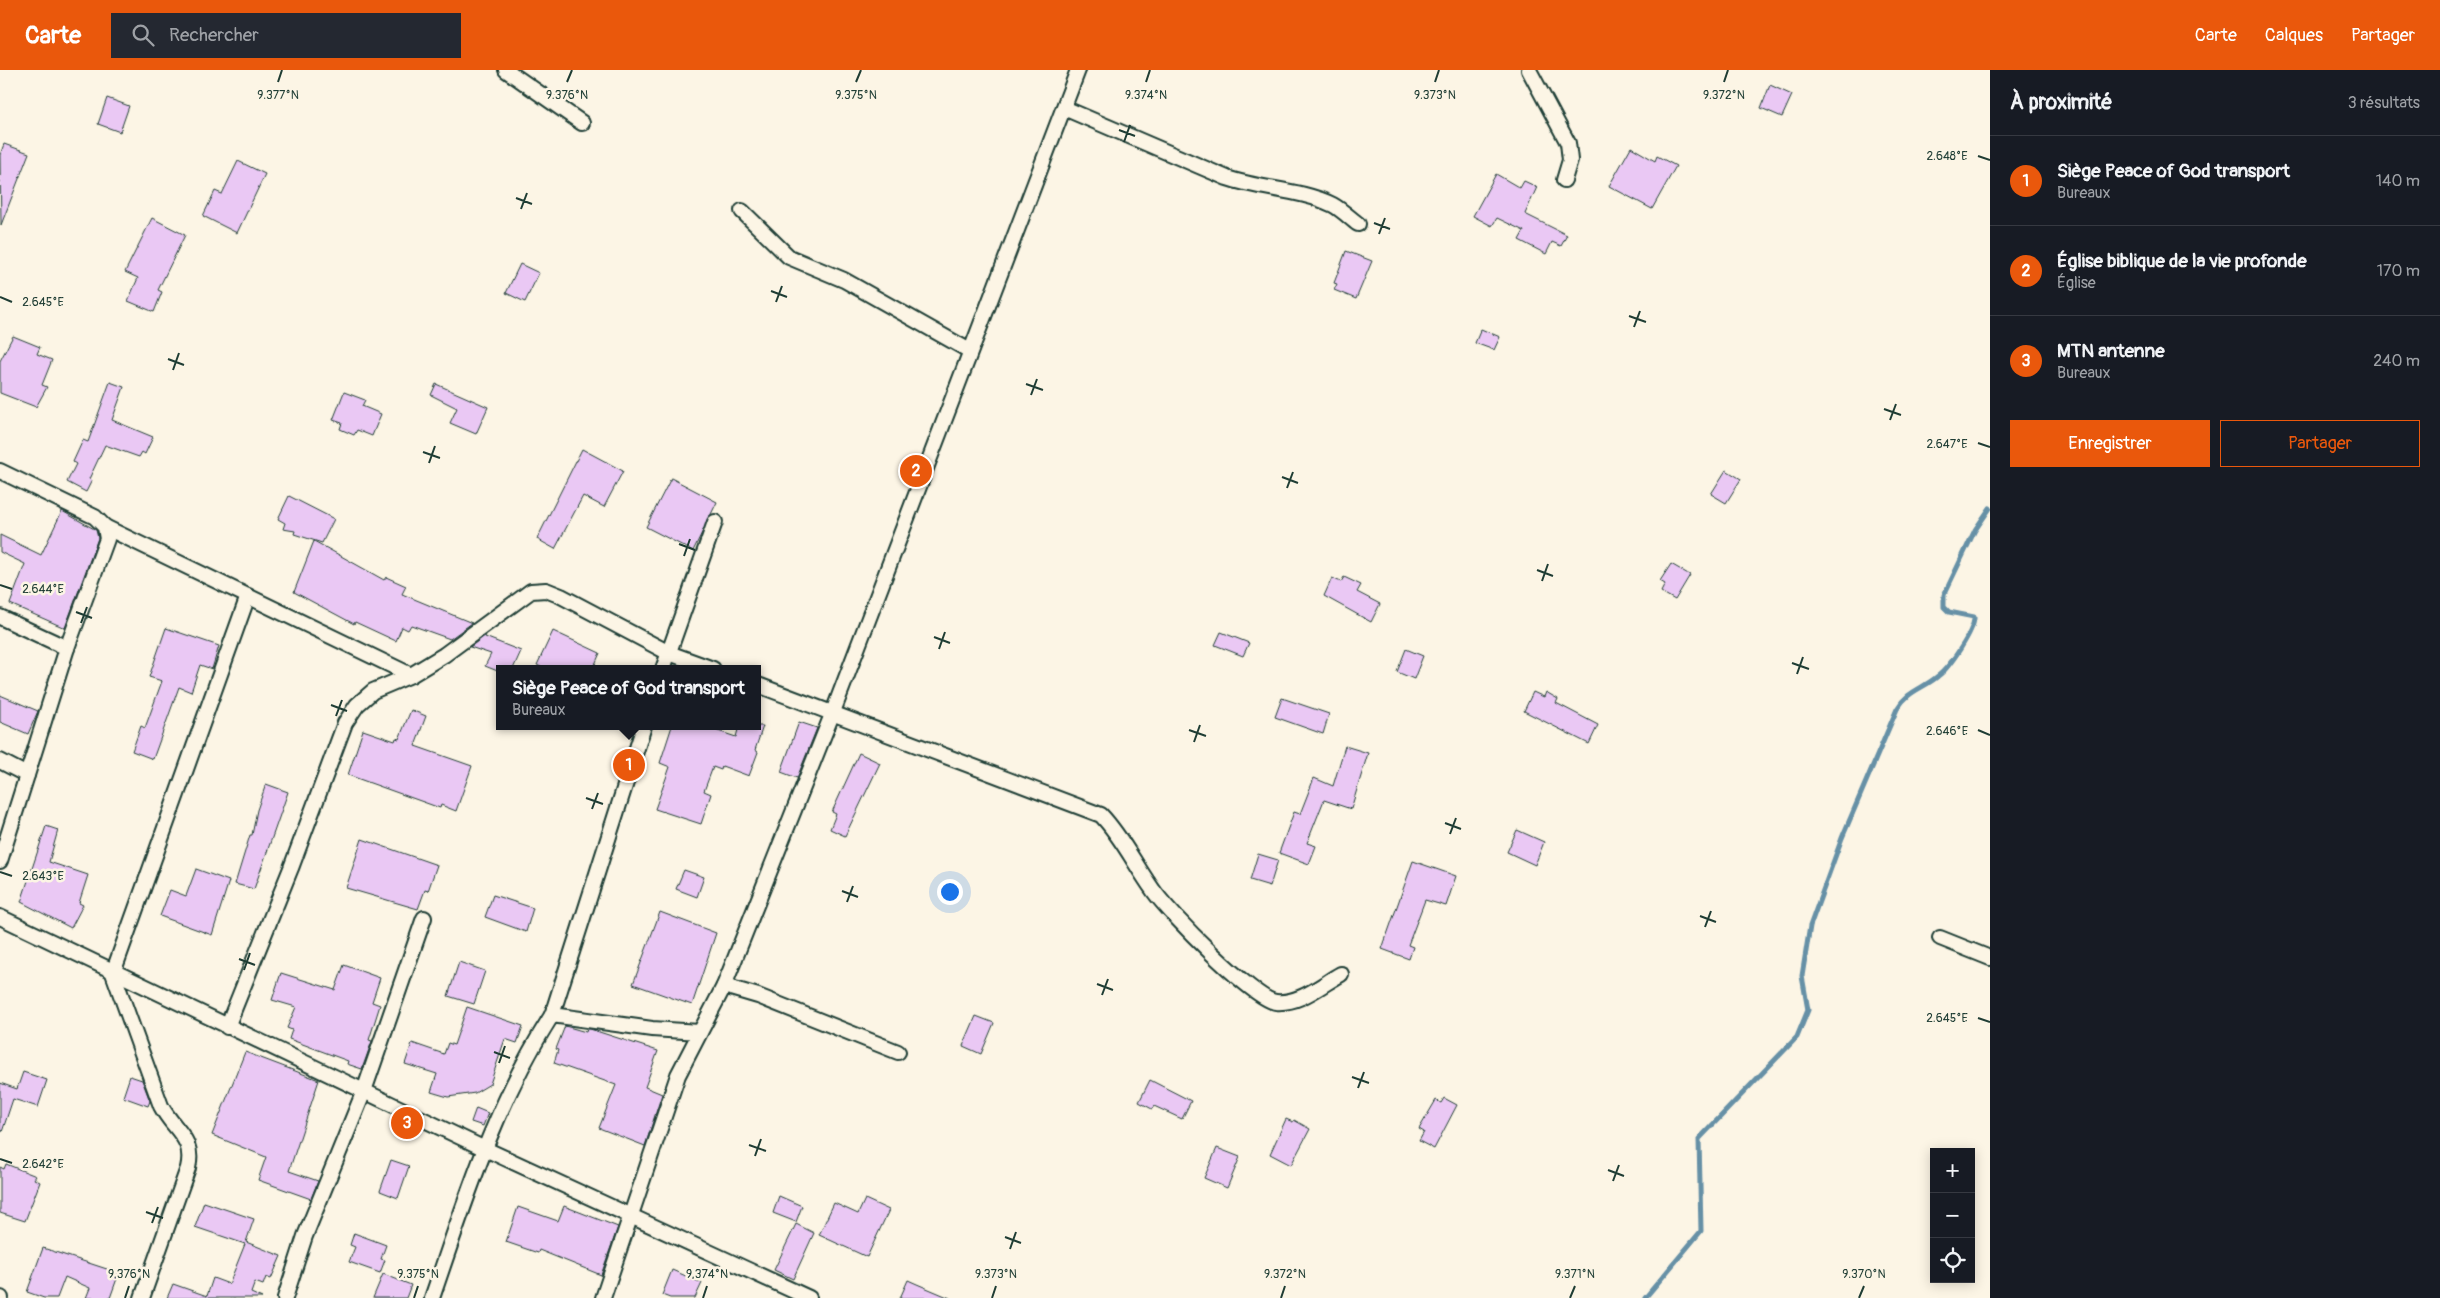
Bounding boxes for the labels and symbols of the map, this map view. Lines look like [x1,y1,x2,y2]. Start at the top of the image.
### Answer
text: 9.377°N [257,88,299,103]
text: 9.376°N [546,88,588,103]
text: 9.375°N [835,88,877,103]
text: 9.374°N [1125,88,1167,103]
text: 9.373°N [1414,88,1456,103]
text: 9.372°N [1703,88,1745,103]
text: 2.648°E [1927,149,1967,164]
text: 2.645°E [22,295,64,310]
text: 2.647°E [1926,437,1968,452]
pin: 2 [900,452,932,490]
text: 2.644°E [22,582,64,597]
text: 2.646°E [1926,724,1968,739]
pin: 1 [613,746,645,784]
text: 2.643°E [22,869,64,884]
your location [937,879,963,905]
text: 2.645°E [1926,1011,1968,1026]
pin: 3 [391,1104,423,1142]
text: 2.642°E [22,1157,64,1172]
text: 9.376°N [108,1267,150,1282]
text: 9.375°N [397,1267,439,1282]
text: 9.374°N [686,1267,728,1282]
text: 9.373°N [975,1267,1017,1282]
text: 9.372°N [1264,1267,1306,1282]
text: 9.371°N [1555,1267,1595,1282]
text: 9.370°N [1842,1267,1886,1282]

